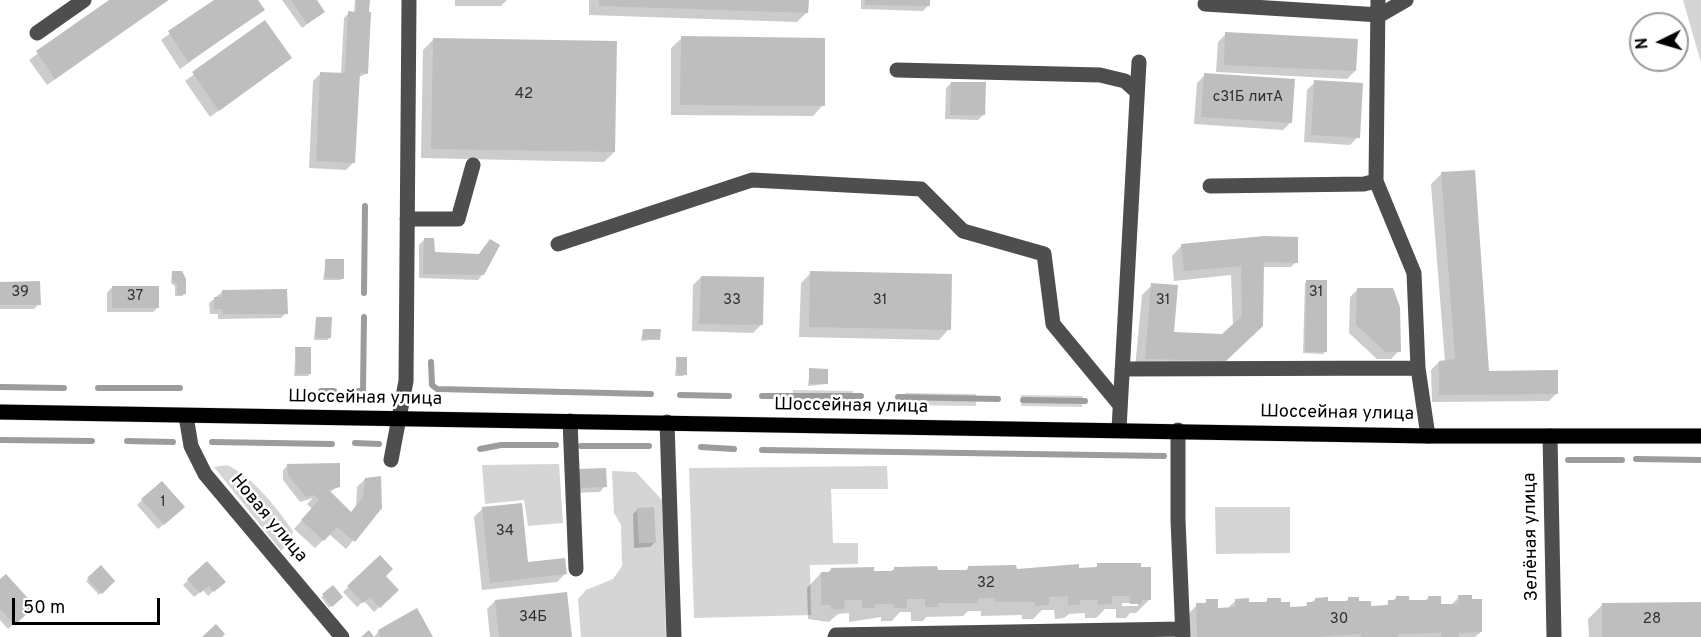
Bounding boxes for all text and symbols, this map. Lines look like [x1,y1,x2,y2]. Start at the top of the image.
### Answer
north arrow [1629,12,1689,72]
text: N [1633,37,1654,50]
house number: 42 [515,86,533,104]
house number: с31Б литА [1213,89,1283,107]
house number: 39 [11,284,29,302]
house number: 31 [1309,284,1323,302]
house number: 37 [127,288,143,306]
house number: 33 [723,292,741,310]
house number: 31 [873,292,887,310]
house number: 31 [1156,292,1170,310]
street label: Шоссейная улица [288,387,442,411]
street label: Шоссейная улица [774,395,928,419]
street label: Шоссейная улица [1260,402,1414,426]
street label: Новая улица [225,470,311,568]
street label: Зелёная улица [1520,473,1544,601]
house number: 1 [160,494,166,512]
house number: 34 [496,523,514,541]
house number: 32 [977,575,995,593]
scale bar [15,586,164,624]
text: 50 m [23,597,65,620]
house number: 34Б [519,609,547,627]
house number: 30 [1330,611,1348,629]
house number: 28 [1643,611,1661,629]

